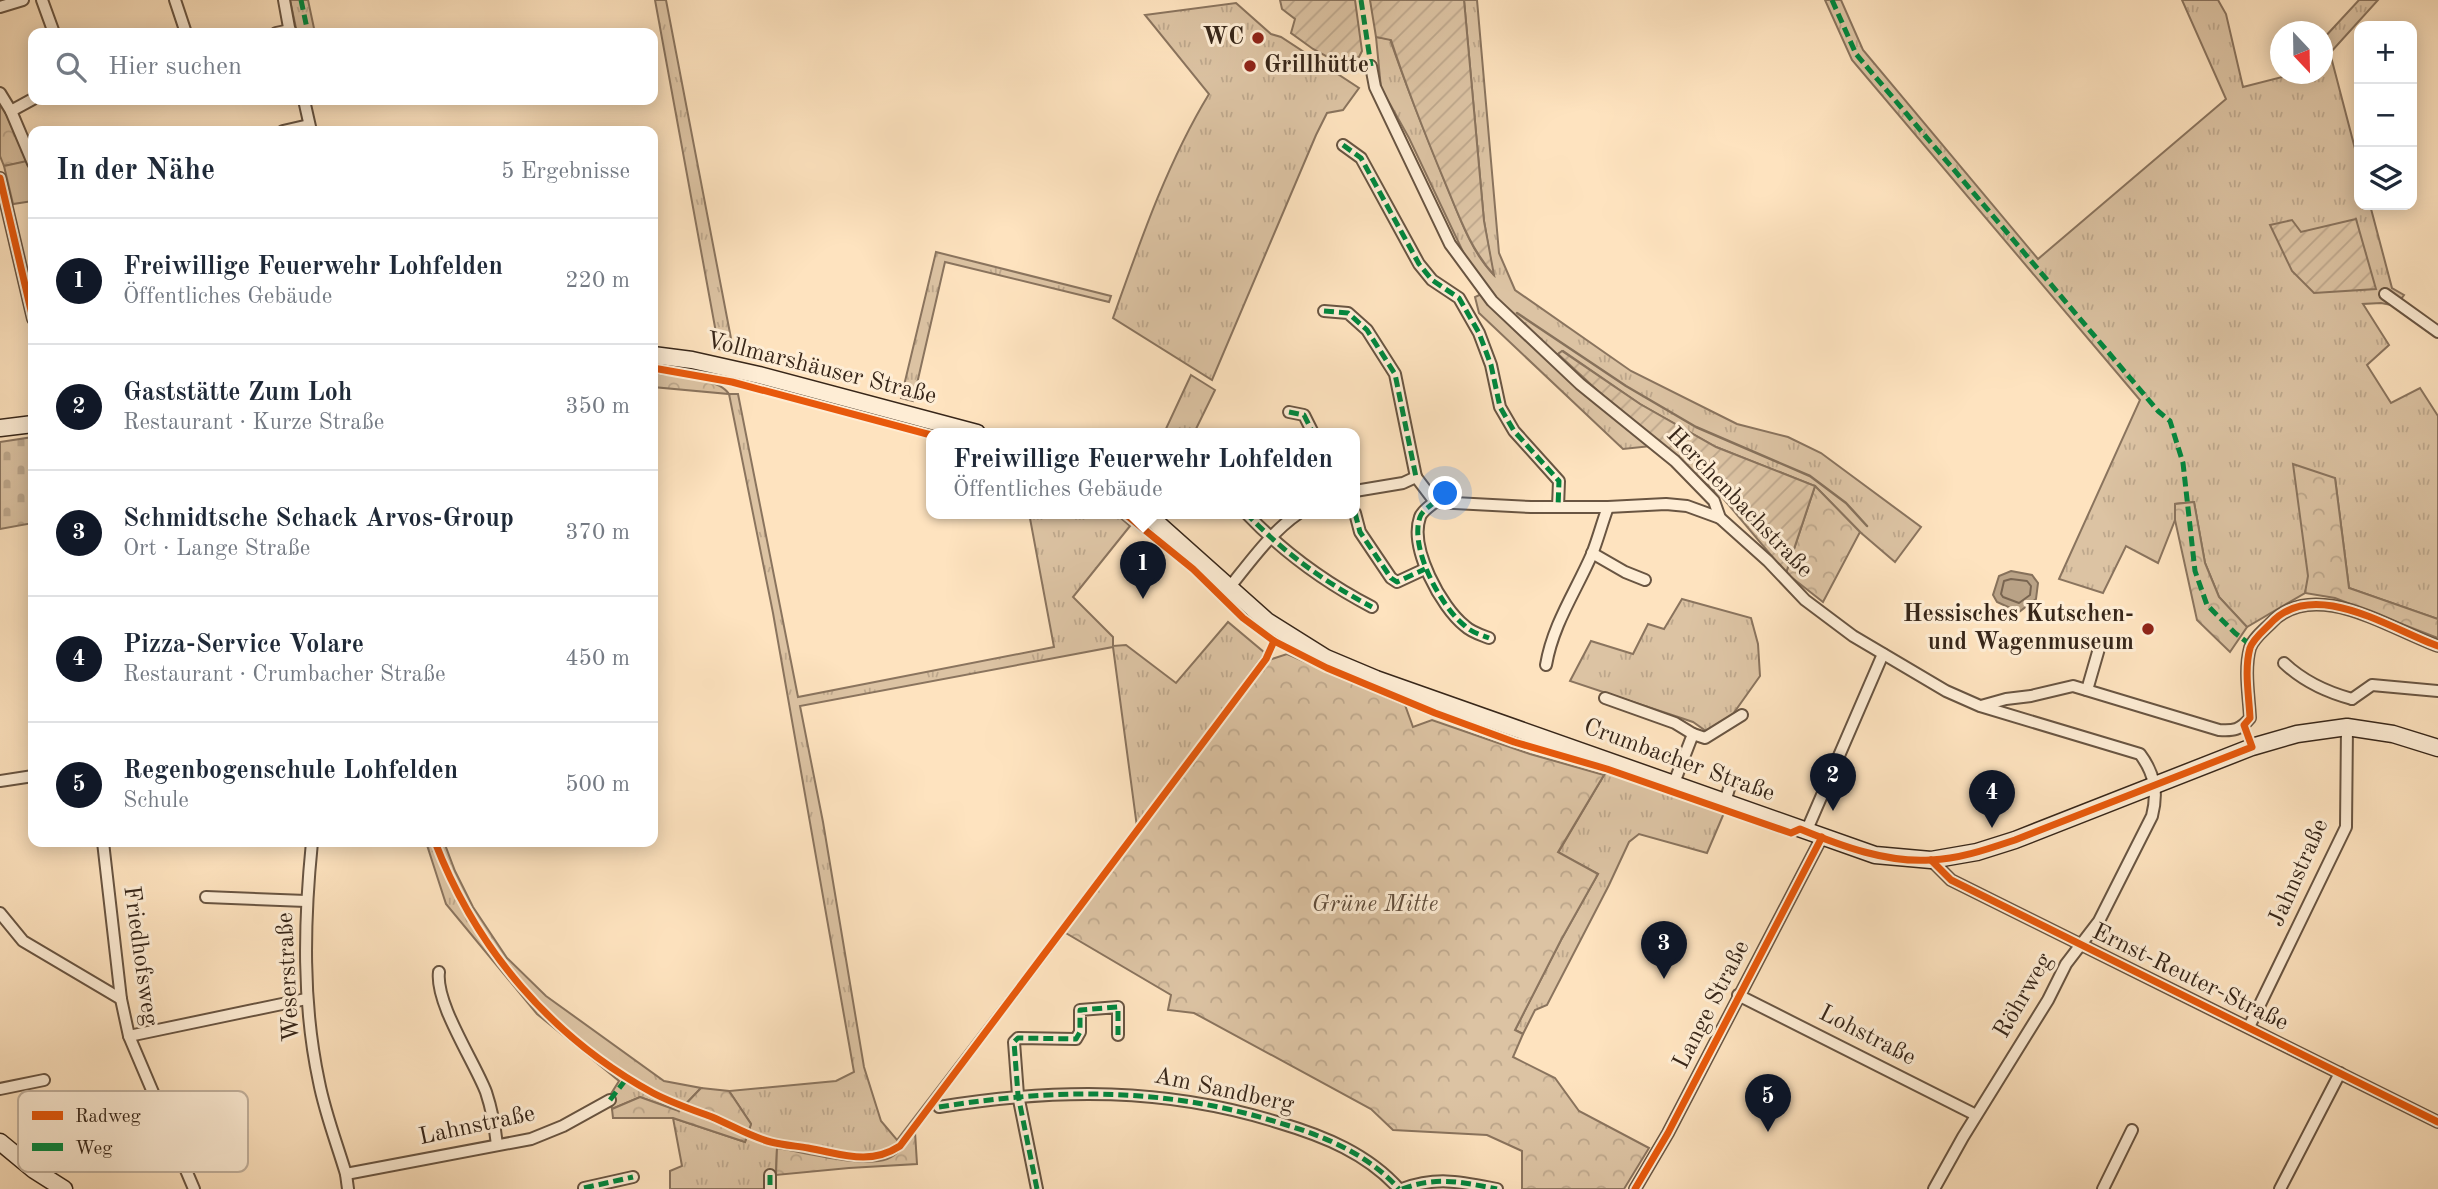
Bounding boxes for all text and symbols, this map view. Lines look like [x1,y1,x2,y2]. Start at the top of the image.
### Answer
north arrow [2270,21,2333,84]
map controls [2354,21,2417,210]
button: + [2354,21,2417,84]
place label: WC [1202,26,1244,50]
search box [28,28,658,105]
marker: WC [1250,30,1266,46]
icon: search [52,48,90,86]
text: Hier suchen [108,54,242,80]
place label: Grillhütte [1264,54,1369,78]
marker: Grillhütte [1242,58,1258,74]
button: − [2354,84,2417,147]
button: layers [2354,147,2417,210]
text: In der Nähe [56,156,215,186]
text: 5 Ergebnisse [501,160,630,183]
text: Freiwillige Feuerwehr Lohfelden [123,254,503,280]
text: 1 [72,269,86,292]
text: 220 m [565,269,630,292]
text: Öffentliches Gebäude [123,285,332,308]
street label: Vollmarshäuser Straße [703,329,939,409]
text: Gaststätte Zum Loh [123,380,352,406]
text: 2 [72,395,86,418]
text: 350 m [565,395,630,418]
text: Restaurant · Kurze Straße [123,411,384,434]
street label: Herchenbachstraße [1661,423,1817,583]
popup [926,428,1360,519]
text: Freiwillige Feuerwehr Lohfelden [953,447,1333,473]
your location [1428,476,1462,510]
text: Öffentliches Gebäude [953,478,1162,501]
text: Schmidtsche Schack Arvos-Group [123,506,514,532]
text: 3 [72,521,86,544]
text: 370 m [565,521,630,544]
text: Ort · Lange Straße [123,537,310,560]
pin: 1 [1120,541,1166,599]
place label: Hessisches Kutschen- und Wagenmuseum [1903,603,2134,655]
marker: Hessisches Kutschen- und Wagenmuseum [2140,621,2156,637]
text: Pizza-Service Volare [123,632,364,658]
text: 4 [72,647,86,670]
text: 450 m [565,647,630,670]
text: Restaurant · Crumbacher Straße [123,663,446,686]
street label: Crumbacher Straße [1580,715,1778,807]
pin: 2 [1810,753,1856,811]
text: Regenbogenschule Lohfelden [123,758,458,784]
pin: 4 [1969,770,2015,828]
text: 5 [72,773,86,796]
text: 500 m [565,773,630,796]
text: Schule [123,789,189,812]
street label: Jahnstraße [2265,816,2333,930]
street label: Friedhofsweg [118,885,162,1027]
park label: Grüne Mitte [1312,893,1439,917]
street label: Weserstraße [274,912,304,1042]
street label: Ernst-Reuter-Straße [2088,920,2292,1036]
pin: 3 [1641,921,1687,979]
street label: Lange Straße [1669,937,1755,1073]
street label: Röhrweg [1990,950,2058,1042]
street label: Lohstraße [1815,1001,1919,1071]
street label: Am Sandberg [1152,1064,1296,1118]
pin: 5 [1745,1074,1791,1132]
legend [18,1091,248,1172]
street label: Lahnstraße [417,1102,537,1150]
text: Radweg [75,1108,141,1127]
text: Weg [75,1140,113,1159]

